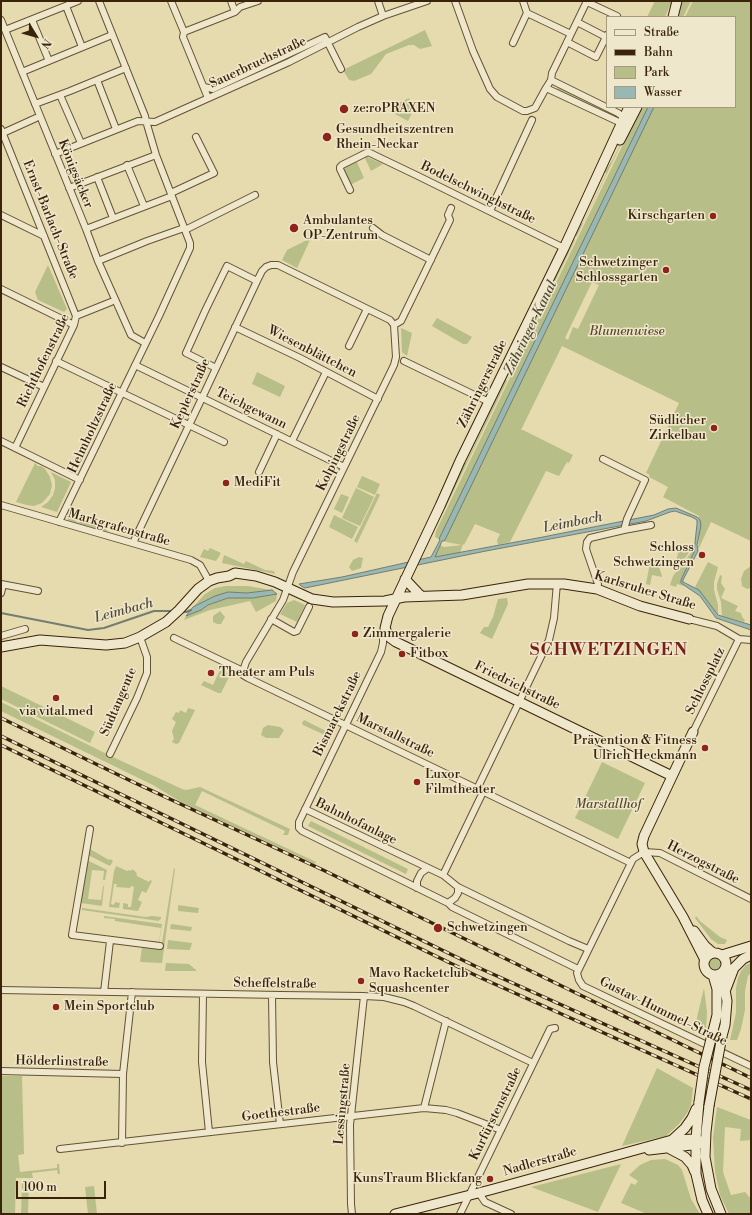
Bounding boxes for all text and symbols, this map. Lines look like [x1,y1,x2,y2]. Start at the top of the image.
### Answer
north arrow [16,16,56,56]
legend [606,16,736,108]
text: Straße [644,25,679,40]
street label: Sauerbruchstraße [207,34,309,92]
text: N [37,36,54,51]
text: Bahn [644,45,673,60]
text: Park [644,65,669,80]
text: Wasser [644,85,682,100]
place label: ze:roPRAXEN [353,101,436,117]
marker: ze:roPRAXEN [338,103,350,115]
place label: Gesundheitszentren Rhein-Neckar [336,122,454,153]
marker: Gesundheitszentren Rhein-Neckar [321,131,333,143]
street label: Königsäcker [54,137,96,211]
street label: Ernst-Barlach-Straße [19,158,81,282]
street label: Bodelschwinghstraße [418,158,538,228]
place label: Kirschgarten [628,208,705,224]
marker: Kirschgarten [708,211,718,221]
place label: Ambulantes OP-Zentrum [303,213,378,244]
marker: Ambulantes OP-Zentrum [288,222,300,234]
place label: Schwetzinger Schlossgarten [576,255,658,286]
marker: Schwetzinger Schlossgarten [661,265,671,275]
water label: Zähringer Kanal [501,278,561,378]
street label: Richthofenstraße [15,312,73,410]
street label: Wiesenblättchen [265,323,359,381]
park label: Blumenwiese [589,324,665,340]
street label: Zähringerstraße [455,338,511,430]
street label: Keplerstraße [168,356,214,432]
street label: Helmholtzstraße [65,380,121,476]
street label: Teichgewann [213,385,289,433]
street label: Kolpingstraße [314,412,364,494]
place label: Südlicher Zirkelbau [649,413,706,444]
marker: Südlicher Zirkelbau [709,423,719,433]
place label: MediFit [234,475,281,491]
marker: MediFit [221,478,231,488]
street label: Markgrafenstraße [66,506,172,550]
water label: Leimbach [542,509,604,537]
place label: Schloss Schwetzingen [613,540,694,571]
marker: Schloss Schwetzingen [697,550,707,560]
street label: Karlsruher Straße [592,568,698,614]
water label: Leimbach [93,595,155,627]
place label: Zimmergalerie [363,626,451,642]
marker: Zimmergalerie [350,629,360,639]
district label: SCHWETZINGEN [530,641,688,661]
street label: Schlossplatz [683,645,729,717]
place label: Fitbox [410,646,448,662]
marker: Fitbox [397,649,407,659]
street label: Friedrichstraße [472,659,562,713]
street label: Südtangente [97,665,141,739]
place label: Theater am Puls [219,665,315,681]
marker: Theater am Puls [206,668,216,678]
street label: Bismarckstraße [311,669,365,759]
marker: via vital.med [51,693,61,703]
place label: via vital.med [19,704,93,720]
street label: Marstallstraße [353,710,437,762]
place label: Prävention & Fitness Ulrich Heckmann [573,733,697,764]
marker: Prävention & Fitness Ulrich Heckmann [700,743,710,753]
place label: Luxor Filmtheater [425,767,495,798]
marker: Luxor Filmtheater [412,777,422,787]
street label: Bahnhofanlage [313,796,399,848]
park label: Marstallhof [575,797,641,813]
street label: Herzogstraße [664,838,742,888]
place label: Schwetzingen [447,920,528,936]
marker: Schwetzingen [432,922,444,934]
place label: Mavo Racketclub Squashcenter [369,966,468,997]
street label: Gustav-Hummel-Straße [597,974,729,1050]
street label: Scheffelstraße [233,975,317,993]
marker: Mavo Racketclub Squashcenter [356,976,366,986]
place label: Mein Sportclub [64,999,155,1015]
marker: Mein Sportclub [51,1002,61,1012]
street label: Hölderlinstraße [15,1053,109,1071]
street label: Lessingstraße [332,1063,354,1145]
street label: Kurfürstenstraße [467,1065,525,1163]
street label: Goethestraße [241,1100,321,1126]
street label: Nadlerstraße [501,1144,579,1180]
place label: KunsTraum Blickfang [353,1171,482,1187]
scale bar [18,1173,108,1199]
marker: KunsTraum Blickfang [485,1174,495,1184]
text: 100 m [23,1180,57,1195]

